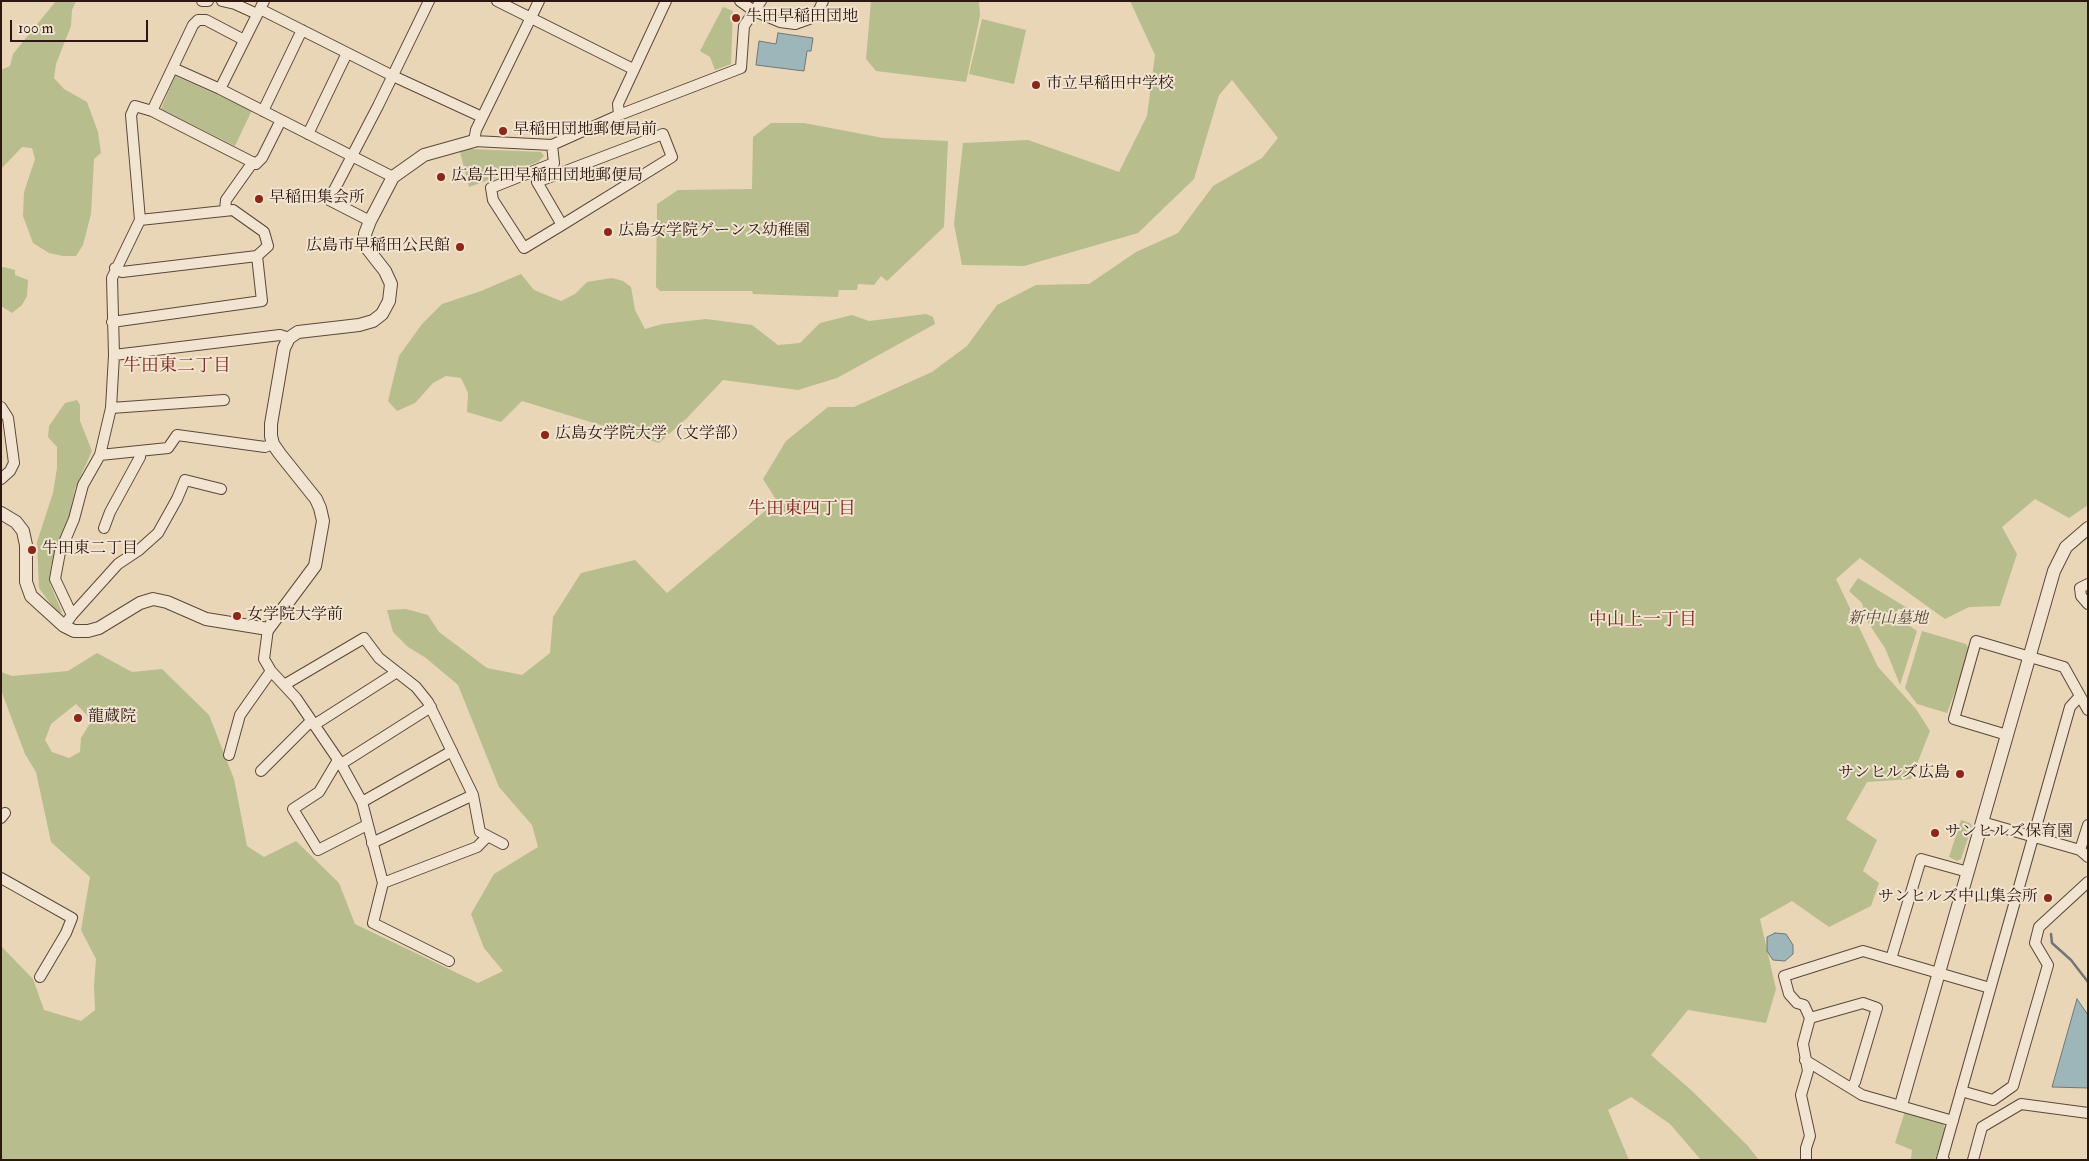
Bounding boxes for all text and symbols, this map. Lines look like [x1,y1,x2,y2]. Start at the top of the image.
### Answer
place label: 牛田早稲田団地 [746,8,858,28]
scale bar [12,10,150,42]
marker: 牛田早稲田団地 [730,12,742,24]
text: 100 m [18,19,53,38]
place label: 市立早稲田中学校 [1046,75,1174,95]
marker: 市立早稲田中学校 [1030,79,1042,91]
place label: 早稲田団地郵便局前 [513,121,657,141]
marker: 早稲田団地郵便局前 [497,125,509,137]
place label: 広島牛田早稲田団地郵便局 [451,167,643,187]
marker: 広島牛田早稲田団地郵便局 [435,171,447,183]
place label: 早稲田集会所 [269,189,365,209]
marker: 早稲田集会所 [253,193,265,205]
place label: 広島女学院ゲーンス幼稚園 [618,222,810,242]
marker: 広島女学院ゲーンス幼稚園 [602,226,614,238]
place label: 広島市早稲田公民館 [306,237,450,257]
marker: 広島市早稲田公民館 [454,241,466,253]
district label: 牛田東二丁目 [123,356,231,378]
place label: 広島女学院大学（文学部） [555,425,747,445]
marker: 広島女学院大学（文学部） [539,429,551,441]
district label: 牛田東四丁目 [748,499,856,521]
place label: 牛田東二丁目 [42,540,138,560]
marker: 牛田東二丁目 [26,544,38,556]
place label: 女学院大学前 [247,606,343,626]
marker: 女学院大学前 [231,610,243,622]
district label: 中山上一丁目 [1589,610,1697,632]
park label: 新中山墓地 [1848,610,1928,630]
place label: 龍蔵院 [88,708,136,728]
marker: 龍蔵院 [72,712,84,724]
place label: サンヒルズ広島 [1838,764,1950,784]
marker: サンヒルズ広島 [1954,768,1966,780]
place label: サンヒルズ保育園 [1945,823,2073,843]
marker: サンヒルズ保育園 [1929,827,1941,839]
place label: サンヒルズ中山集会所 [1878,888,2038,908]
marker: サンヒルズ中山集会所 [2042,892,2054,904]

